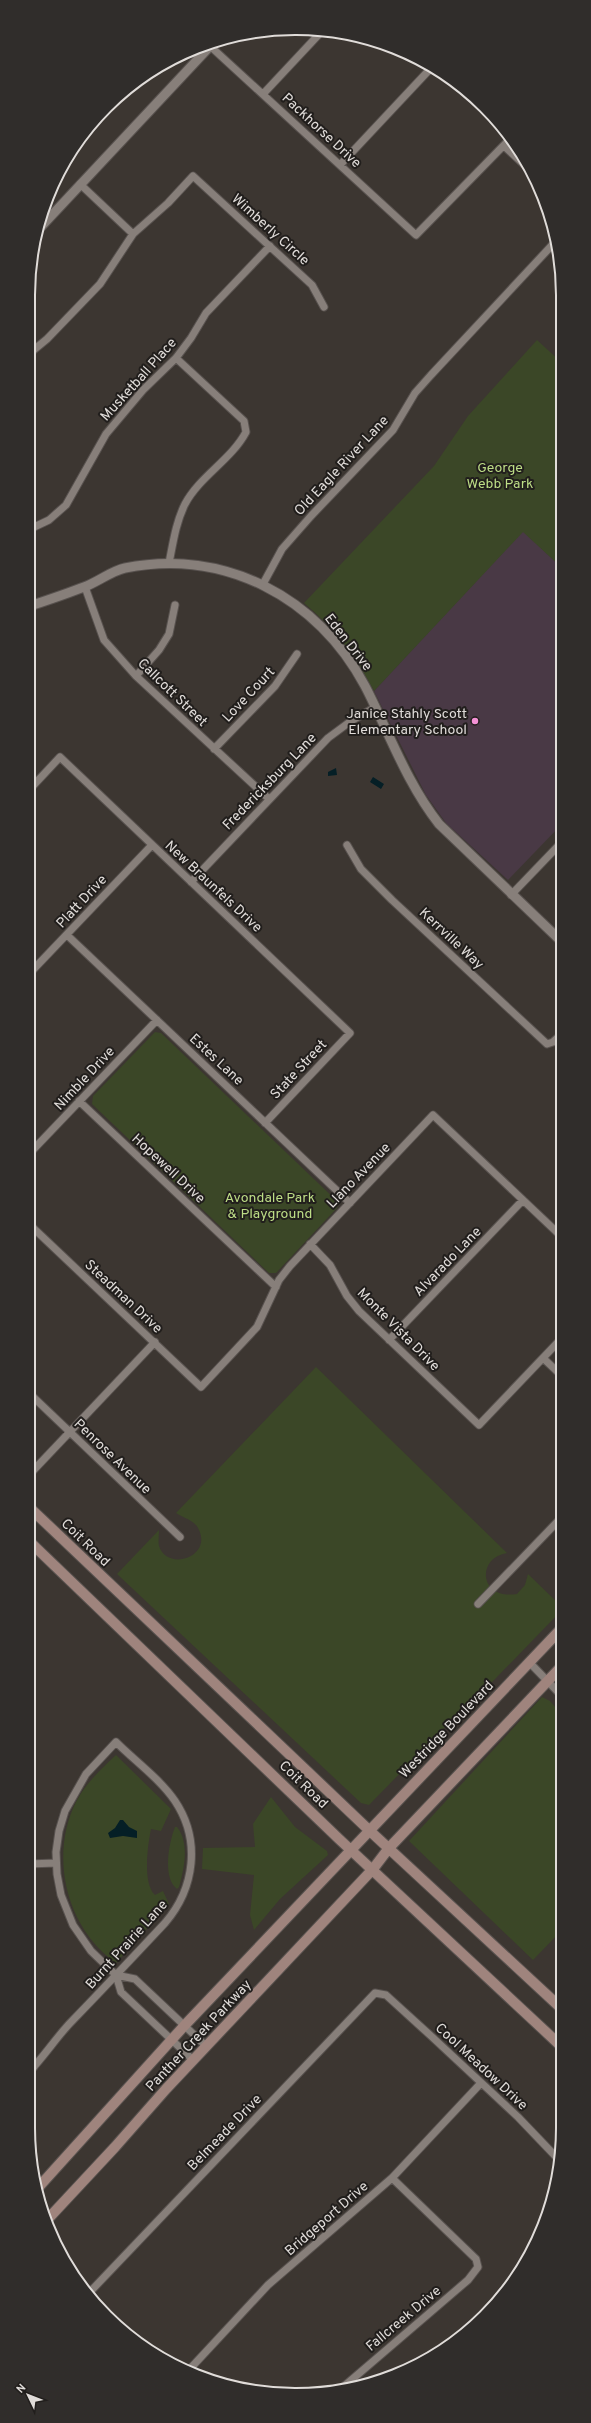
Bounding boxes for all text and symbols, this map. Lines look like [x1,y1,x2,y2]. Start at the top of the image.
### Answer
street label: Packhorse Drive [278,90,364,172]
street label: Wimberly Circle [228,191,312,269]
street label: Musketball Place [97,335,181,425]
street label: Old Eagle River Lane [291,412,393,520]
park label: George Webb Park [467,460,533,493]
street label: Eden Drive [320,611,375,675]
street label: Callcott Street [133,655,211,731]
street label: Love Court [219,664,279,726]
place label: Janice Stahly Scott Elementary School [346,706,467,739]
marker: Janice Stahly Scott Elementary School [470,716,480,726]
street label: Fredericksburg Lane [220,730,321,834]
street label: New Braunfels Drive [161,838,265,937]
street label: Platt Drive [53,872,111,932]
street label: Kerrville Way [415,905,487,973]
street label: Estes Lane [185,1031,247,1089]
street label: State Street [267,1037,331,1103]
street label: Nimble Drive [51,1044,119,1114]
street label: Hopewell Drive [128,1131,208,1207]
street label: Llano Avenue [324,1140,395,1212]
park label: Avondale Park & Playground [225,1190,315,1223]
street label: Alvarado Lane [411,1224,486,1300]
street label: Steadman Drive [81,1257,165,1337]
street label: Monte Vista Drive [353,1285,443,1375]
street label: Penrose Avenue [70,1416,154,1498]
street label: Coit Road [57,1516,113,1571]
street label: Westridge Boulevard [396,1678,498,1782]
street label: Coit Road [275,1758,331,1813]
street label: Burnt Prairie Lane [83,1897,172,1993]
street label: Panther Creek Parkway [143,1977,255,2095]
street label: Cool Meadow Drive [431,2020,531,2114]
street label: Belmeade Drive [184,2091,266,2175]
street label: Bridgeport Drive [282,2178,372,2260]
street label: Fallcreek Drive [363,2283,445,2355]
north arrow [8,2375,48,2415]
text: N [14,2381,29,2397]

